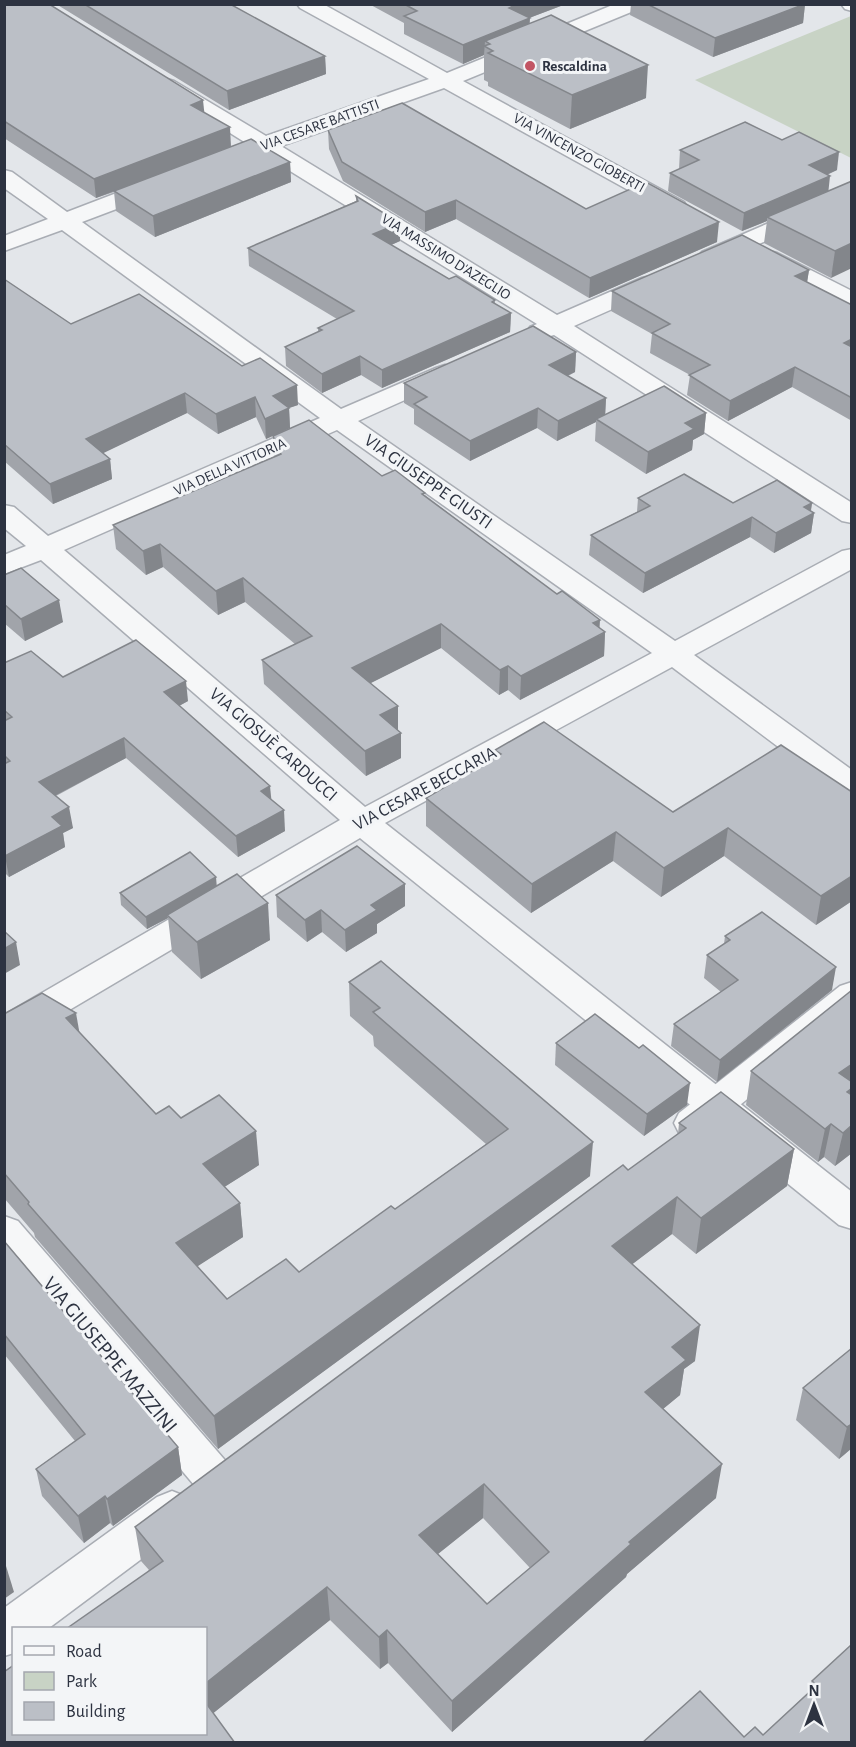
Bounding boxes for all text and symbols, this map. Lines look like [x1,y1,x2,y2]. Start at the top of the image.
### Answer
marker: Rescaldina [523,59,537,73]
place label: Rescaldina [542,59,607,74]
street label: VIA CESARE BATTISTI [259,97,381,153]
street label: VIA VINCENZO GIOBERTI [511,111,647,195]
street label: VIA MASSIMO D'AZEGLIO [379,211,513,303]
street label: VIA GIUSEPPE GIUSTI [361,431,495,533]
street label: VIA DELLA VITTORIA [172,435,289,498]
street label: VIA GIOSUÈ CARDUCCI [206,683,342,805]
street label: VIA CESARE BECCARIA [350,743,500,834]
street label: VIA GIUSEPPE MAZZINI [39,1273,181,1437]
legend [12,1627,207,1735]
text: Road [66,1643,102,1661]
text: Park [66,1673,98,1691]
north arrow [784,1675,844,1735]
text: N [808,1683,820,1699]
text: Building [66,1703,126,1721]

